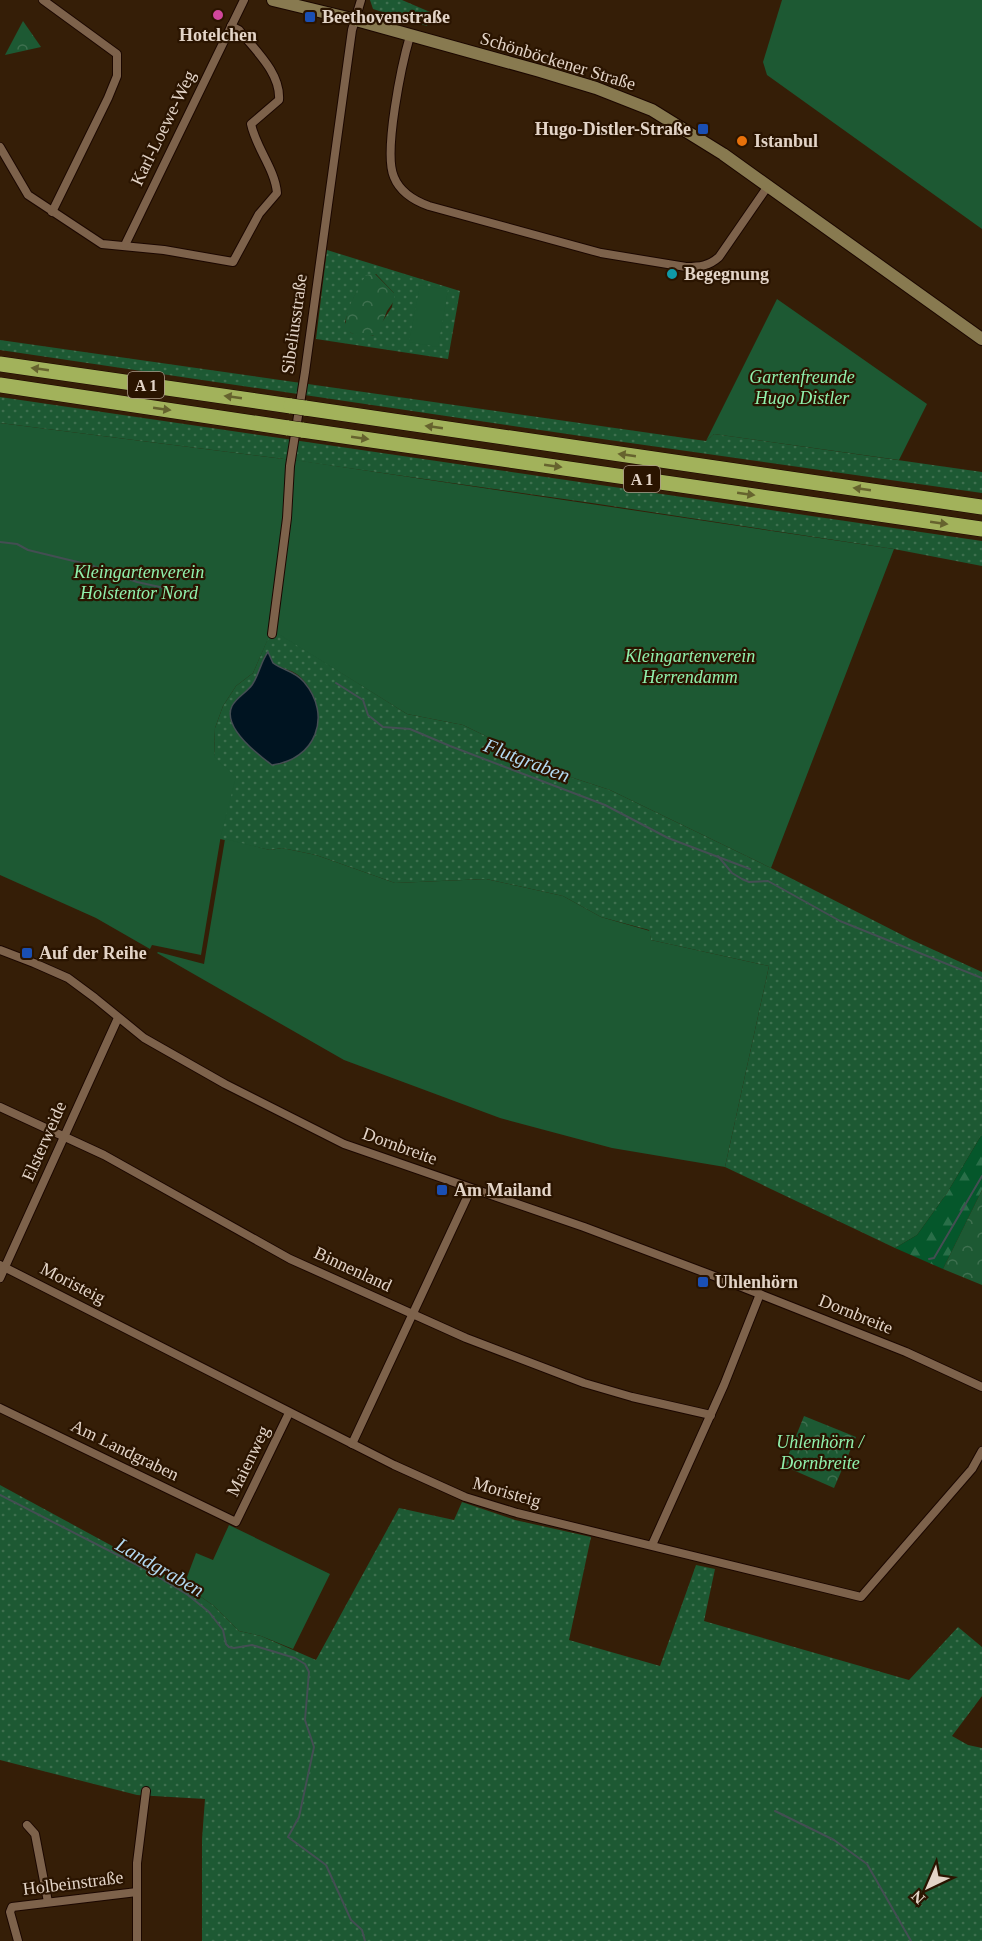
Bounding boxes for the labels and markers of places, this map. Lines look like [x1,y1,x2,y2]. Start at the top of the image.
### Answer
place label: Beethovenstraße [322,7,450,27]
marker: Hotelchen [211,8,225,22]
marker: Beethovenstraße [303,10,317,24]
place label: Hotelchen [179,25,257,45]
place label: Hugo-Distler-Straße [535,119,691,139]
marker: Hugo-Distler-Straße [696,122,710,136]
place label: Istanbul [754,131,818,151]
marker: Istanbul [735,134,749,148]
place label: Begegnung [684,264,769,284]
marker: Begegnung [665,267,679,281]
place label: Auf der Reihe [39,943,147,963]
marker: Auf der Reihe [20,946,34,960]
place label: Am Mailand [454,1180,552,1200]
marker: Am Mailand [435,1183,449,1197]
place label: Uhlenhörn [715,1272,798,1292]
marker: Uhlenhörn [696,1275,710,1289]

